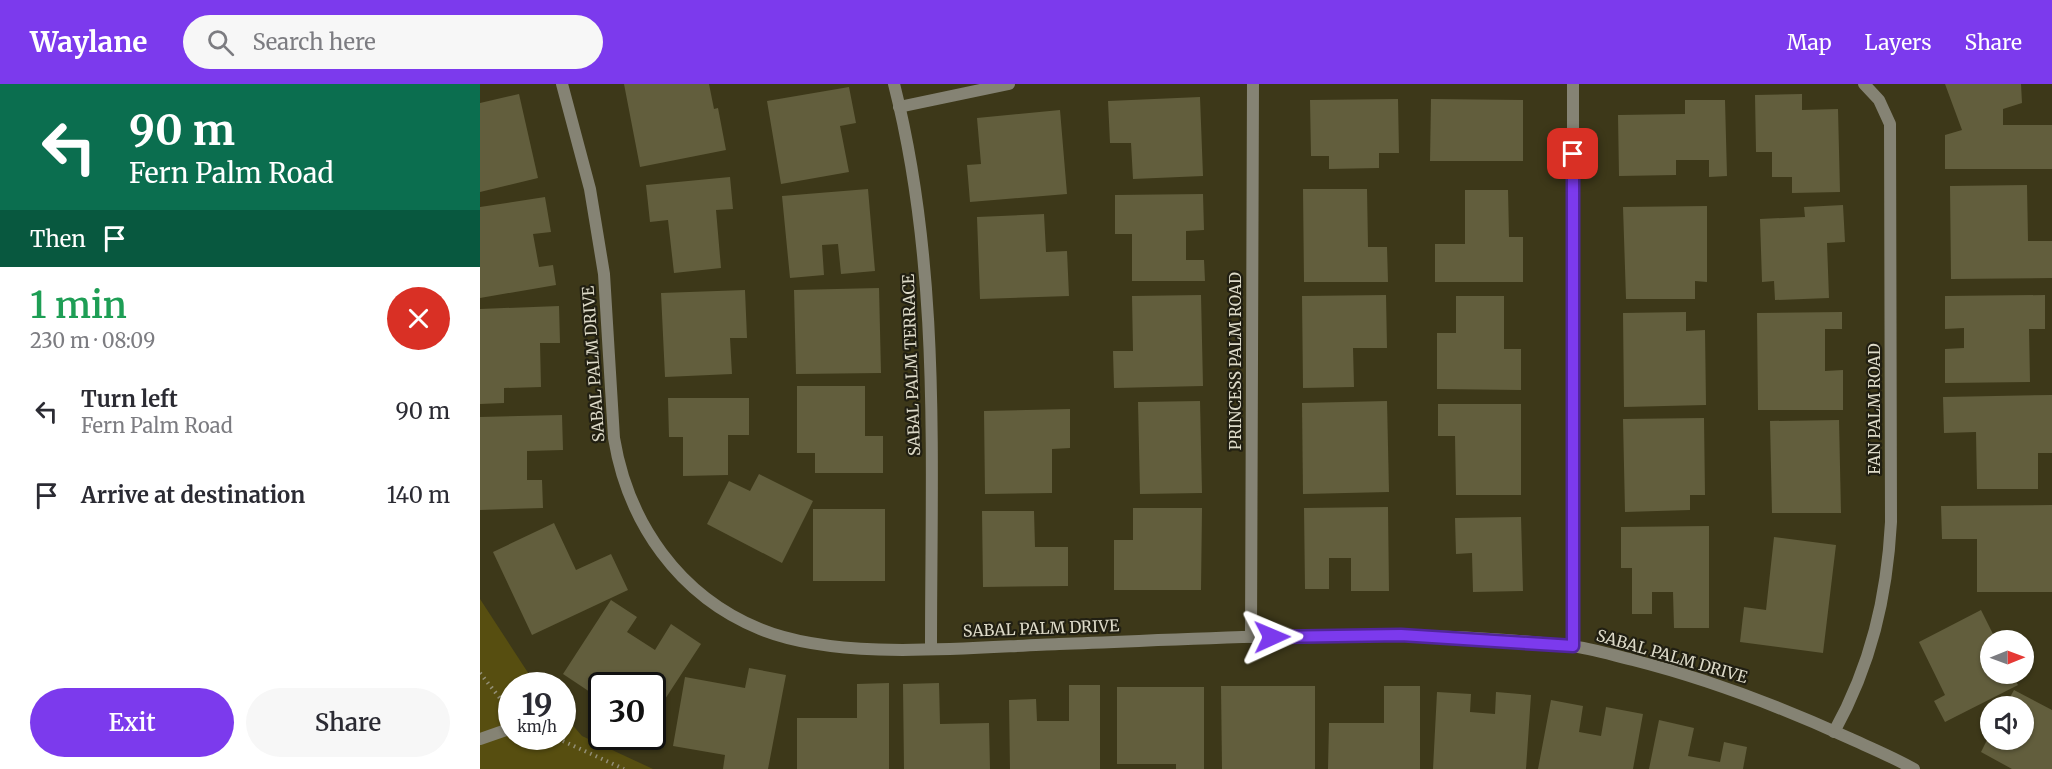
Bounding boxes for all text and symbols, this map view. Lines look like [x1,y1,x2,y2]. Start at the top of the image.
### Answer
search box [183,15,603,69]
text: Waylane [30,24,147,60]
icon: search [204,26,237,59]
text: Search here [252,28,376,56]
text: Map [1787,29,1832,56]
text: Layers [1865,29,1932,56]
text: Share [1965,29,2022,56]
text: 90 m [129,104,235,156]
icon: left [30,108,108,186]
pin [1547,128,1598,179]
icon: arrive [1556,137,1589,170]
text: Fern Palm Road [129,156,334,190]
icon: arrive [98,222,131,255]
text: Then [30,225,86,253]
street label: PRINCESS PALM ROAD [1225,272,1245,450]
street label: SABAL PALM TERRACE [898,273,924,456]
text: 1 min [30,283,127,328]
street label: SABAL PALM DRIVE [578,284,608,443]
button: close [387,287,450,350]
text: 230 m · 08:09 [30,328,155,353]
street label: FAN PALM ROAD [1864,343,1884,475]
text: Turn left [81,385,178,413]
icon: left [30,395,63,428]
text: 90 m [395,397,450,425]
text: Fern Palm Road [81,413,233,438]
icon: arrive [30,479,63,512]
text: Arrive at destination [81,481,305,509]
text: 140 m [387,481,450,509]
position arrow [1240,605,1304,669]
street label: SABAL PALM DRIVE [962,615,1120,641]
street label: SABAL PALM DRIVE [1594,625,1751,687]
north arrow [1980,630,2034,684]
map controls [1980,630,2034,750]
speed limit sign: 30 [588,672,666,750]
text: 19 [521,685,553,723]
button: Exit [30,688,234,757]
button: Share [246,688,450,757]
button: sound [1980,696,2034,750]
text: km/h [517,717,557,736]

